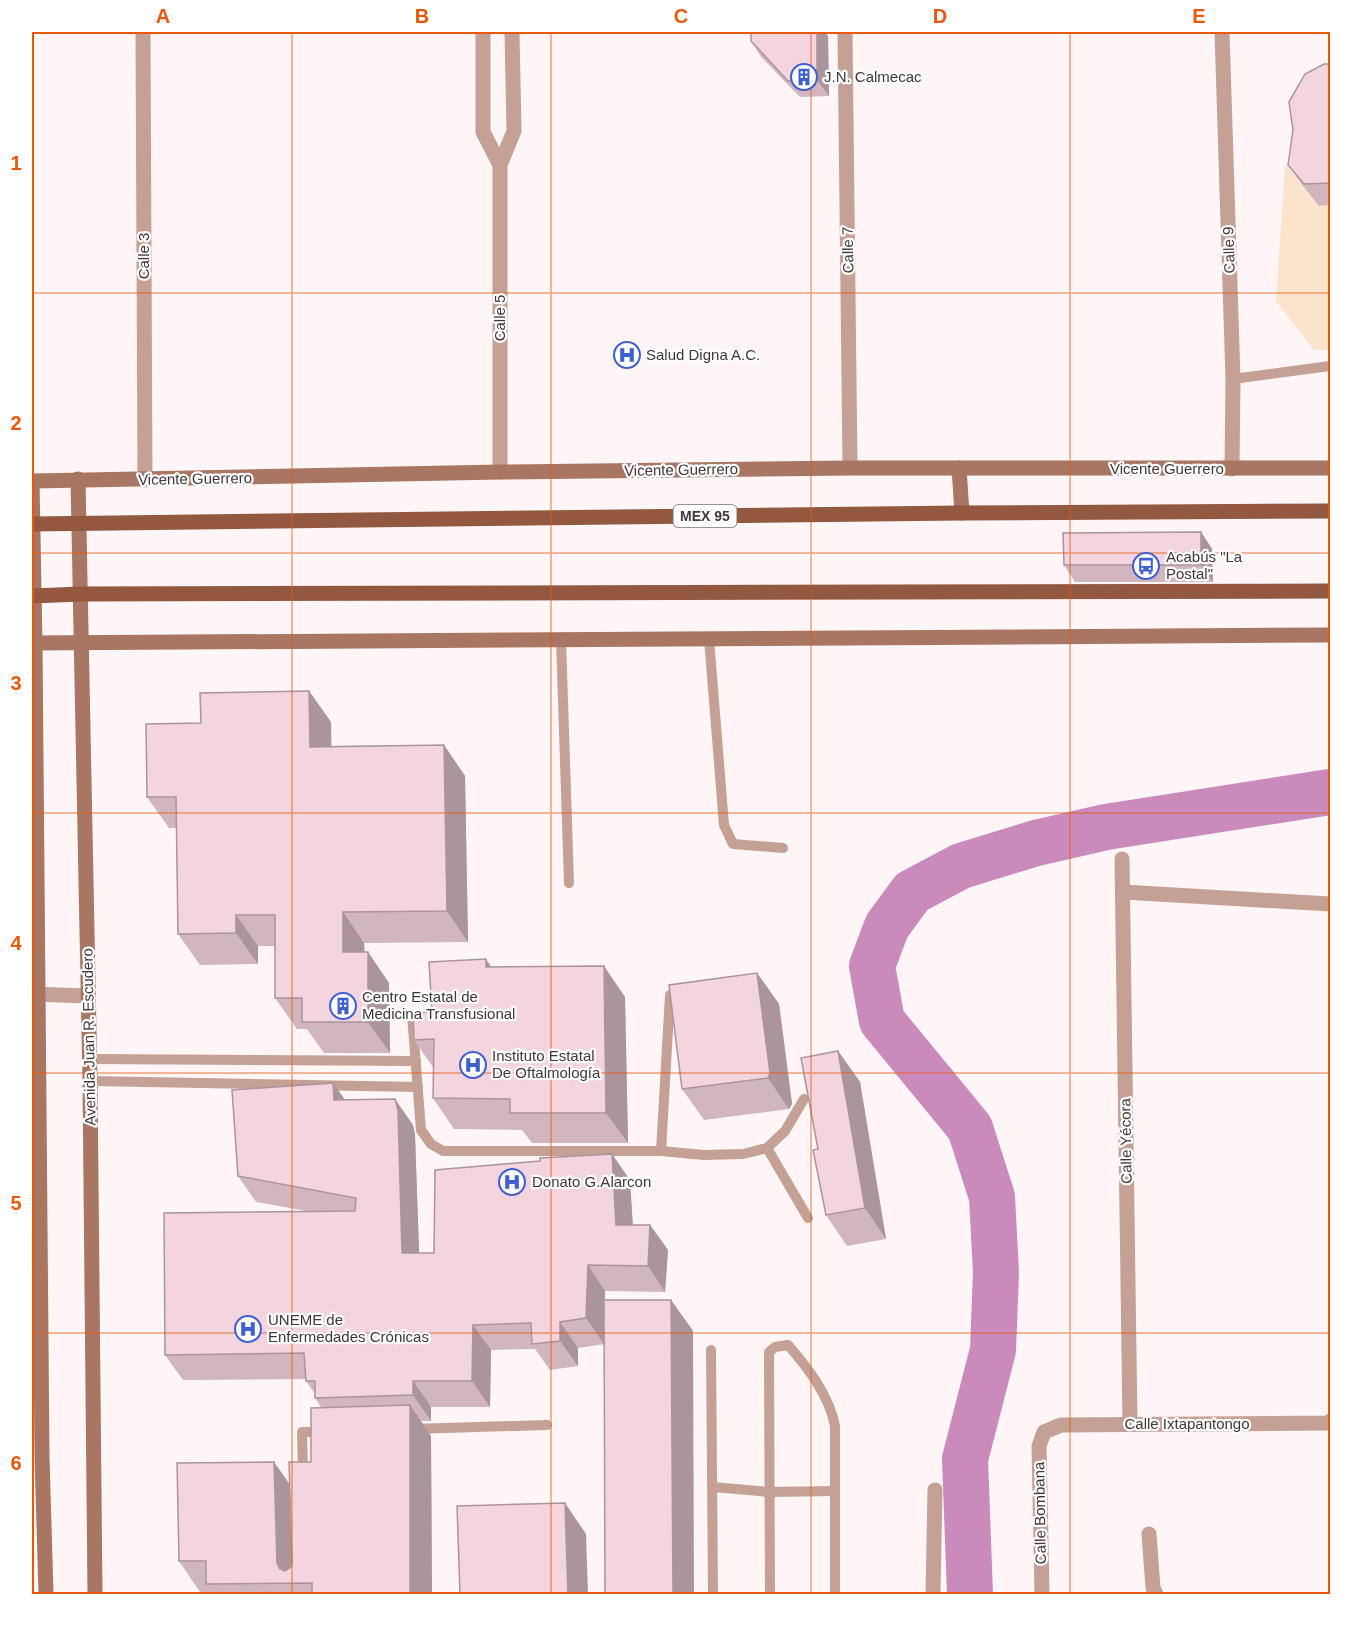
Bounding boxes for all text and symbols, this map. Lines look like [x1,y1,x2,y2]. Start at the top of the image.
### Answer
text: A [156,5,170,27]
text: B [415,5,429,27]
text: C [674,5,688,27]
text: D [933,5,947,27]
text: E [1192,5,1206,27]
building icon: J.N. Calmecac [789,62,819,92]
place label: J.N. Calmecac [824,68,922,85]
text: 1 [10,152,22,174]
street label: Calle 9 [1219,226,1238,274]
street label: Calle 7 [839,227,856,274]
street label: Calle 3 [135,233,152,279]
street label: Calle 5 [491,295,508,341]
hospital icon: Salud Digna A.C. [612,340,642,370]
place label: Salud Digna A.C. [646,346,760,363]
text: 2 [10,412,22,434]
street label: Vicente Guerrero [624,460,738,479]
street label: Vicente Guerrero [1110,460,1224,477]
street label: Vicente Guerrero [138,469,252,488]
road number: MEX 95 [674,505,736,527]
place label: Acabús "La Postal" [1166,548,1243,582]
bus stop icon: Acabús "La Postal" [1131,551,1161,581]
text: 3 [10,672,22,694]
text: 4 [10,932,22,954]
street label: Avenida Juan R. Escudero [78,948,99,1126]
place label: Centro Estatal de Medicina Transfusional [362,988,515,1022]
building icon: Centro Estatal de Medicina Transfusional [328,991,358,1021]
place label: Instituto Estatal De Oftalmología [492,1047,601,1081]
hospital icon: Instituto Estatal De Oftalmología [458,1050,488,1080]
street label: Calle Yécora [1116,1097,1135,1184]
hospital icon: Donato G.Alarcon [497,1167,527,1197]
place label: Donato G.Alarcon [532,1173,651,1190]
text: 5 [10,1192,22,1214]
place label: UNEME de Enfermedades Crónicas [268,1311,429,1345]
hospital icon: UNEME de Enfermedades Crónicas [233,1314,263,1344]
street label: Calle Ixtapantongo [1124,1415,1250,1432]
text: 6 [10,1452,22,1474]
street label: Calle Bombana [1030,1461,1049,1564]

